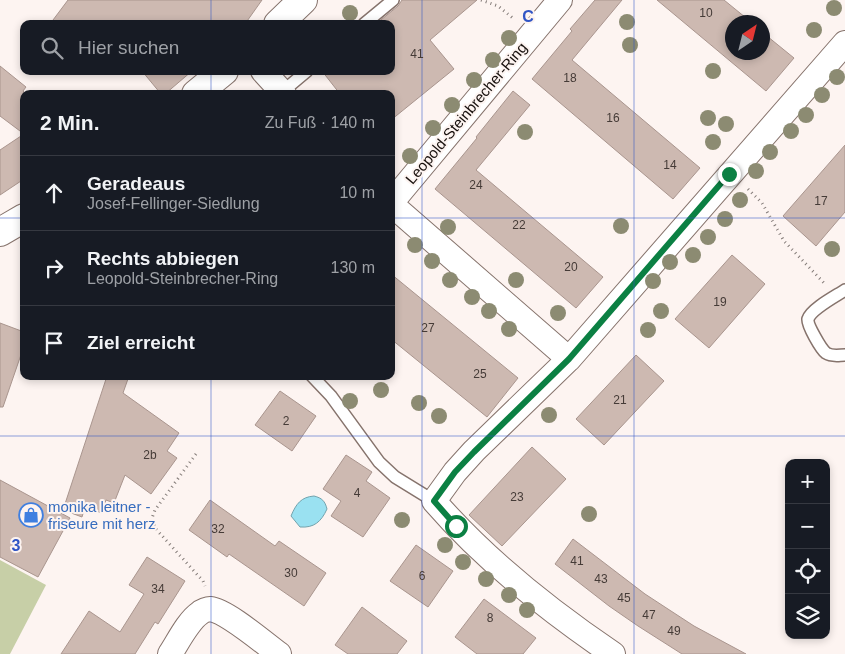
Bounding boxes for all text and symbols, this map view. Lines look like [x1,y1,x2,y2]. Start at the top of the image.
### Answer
house number: 10 [699,6,713,20]
text: C [522,8,534,25]
north arrow [725,15,770,60]
search box [20,20,395,75]
icon: search [38,34,66,62]
text: Hier suchen [78,37,179,58]
street label: Leopold-Steinbrecher-Ring [402,39,530,187]
house number: 41 [410,47,424,61]
house number: 18 [563,71,577,85]
text: 2 Min. [40,111,100,134]
house number: 16 [606,111,620,125]
text: Zu Fuß · 140 m [265,114,375,131]
house number: 14 [663,158,677,172]
route end [718,163,741,186]
text: Geradeaus [87,173,185,194]
house number: 24 [469,178,483,192]
icon: ahead [40,179,68,207]
text: 10 m [339,184,375,201]
house number: 17 [814,194,828,208]
text: Josef-Fellinger-Siedlung [87,195,260,212]
house number: 22 [512,218,526,232]
text: Rechts abbiegen [87,248,239,269]
icon: right [40,254,68,282]
text: 130 m [331,259,375,276]
house number: 20 [564,260,578,274]
text: Leopold-Steinbrecher-Ring [87,270,278,287]
house number: 19 [713,295,727,309]
house number: 27 [421,321,435,335]
icon: arrive [40,329,68,357]
text: Ziel erreicht [87,332,195,353]
house number: 25 [473,367,487,381]
house number: 21 [613,393,627,407]
house number: 2 [283,414,290,428]
house number: 2b [143,448,157,462]
map controls [785,459,830,639]
button: + [785,459,830,504]
house number: 4 [354,486,361,500]
house number: 23 [510,490,524,504]
place label: monika leitner - friseure mit herz [48,498,156,532]
shop icon: monika leitner - friseure mit herz [18,502,44,528]
button: − [785,504,830,549]
route start [445,515,468,538]
house number: 32 [211,522,225,536]
text: 3 [12,537,21,554]
button: locate [785,549,830,594]
house number: 41 [570,554,584,568]
house number: 30 [284,566,298,580]
house number: 6 [419,569,426,583]
house number: 43 [594,572,608,586]
house number: 34 [151,582,165,596]
house number: 45 [617,591,631,605]
button: layers [785,594,830,639]
house number: 47 [642,608,656,622]
house number: 8 [487,611,494,625]
house number: 49 [667,624,681,638]

